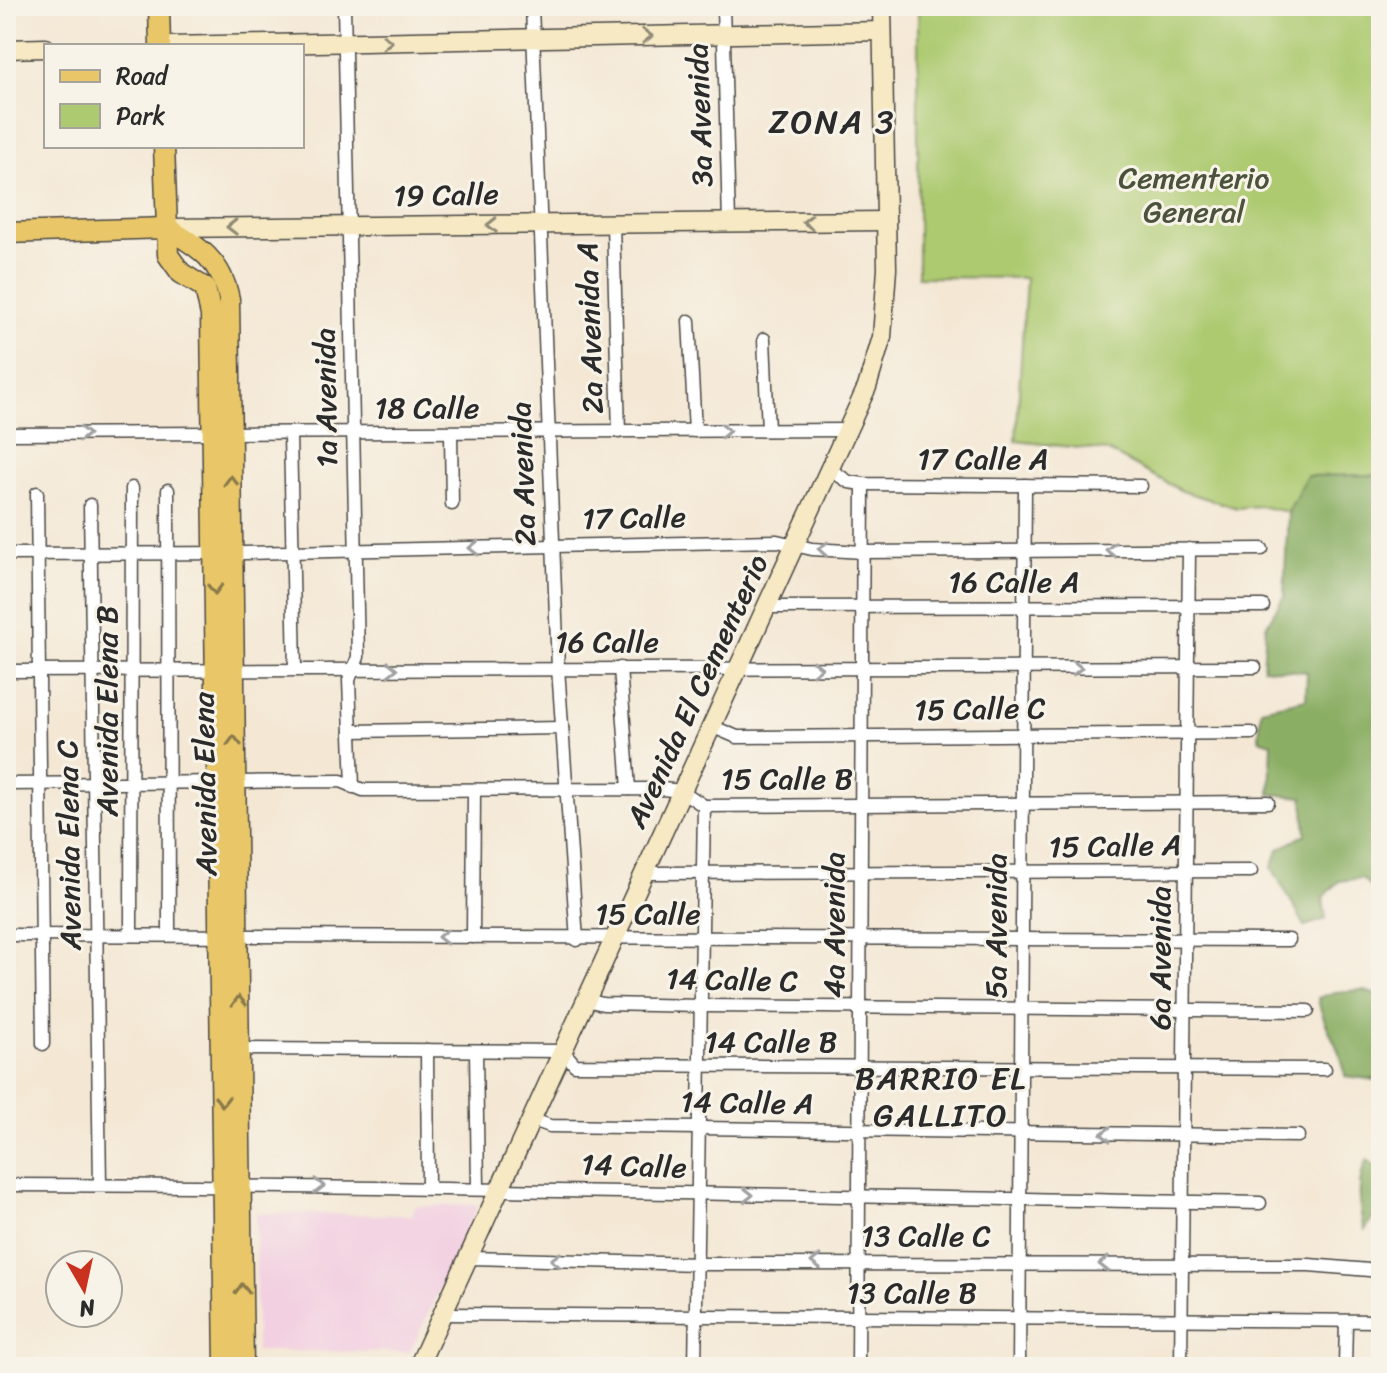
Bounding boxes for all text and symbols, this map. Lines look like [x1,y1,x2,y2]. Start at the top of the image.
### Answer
one-way arrow [641,28,654,45]
one-way arrow [381,33,394,50]
street label: 3a Avenida [671,42,729,188]
legend [44,44,304,148]
text: Road [116,55,170,97]
district label: ZONA 3 [768,92,896,152]
text: Park [116,95,165,137]
park label: Cementerio General [1118,151,1270,239]
street label: 19 Calle [393,167,499,223]
one-way arrow [801,213,814,231]
one-way arrow [485,216,498,234]
one-way arrow [225,219,238,236]
street label: 2a Avenida A [560,241,620,415]
street label: 1a Avenida [298,327,354,469]
street label: 18 Calle [374,381,480,435]
street label: 2a Avenida [493,401,553,547]
one-way arrow [719,422,732,440]
one-way arrow [78,425,91,443]
street label: 17 Calle A [917,432,1049,486]
one-way arrow [222,474,240,487]
street label: 17 Calle [581,490,687,546]
one-way arrow [467,539,480,556]
one-way arrow [816,541,829,558]
one-way arrow [1104,541,1117,559]
street label: Avenida El Cementerio [609,545,784,838]
street label: 16 Calle A [948,555,1080,609]
one-way arrow [206,583,224,596]
street label: Avenida Elena B [80,606,134,817]
street label: 16 Calle [555,615,659,669]
one-way arrow [1071,659,1084,677]
one-way arrow [386,660,399,678]
one-way arrow [811,660,824,677]
street label: 15 Calle C [914,681,1047,737]
street label: Avenida Elena [176,691,234,877]
one-way arrow [225,734,243,747]
street label: Avenida Elena C [40,739,98,952]
street label: 15 Calle B [721,752,853,806]
street label: 15 Calle A [1048,818,1182,874]
street label: 4a Avenida [807,852,861,998]
street label: 5a Avenida [969,853,1023,999]
street label: 6a Avenida [1133,886,1187,1030]
street label: 15 Calle [595,887,701,941]
one-way arrow [436,928,449,946]
street label: 14 Calle C [665,952,799,1008]
one-way arrow [230,994,248,1007]
street label: 14 Calle B [705,1015,837,1069]
district label: BARRIO EL GALLITO [855,1050,1027,1144]
street label: 14 Calle A [680,1075,814,1131]
one-way arrow [213,1095,231,1108]
one-way arrow [1099,1125,1112,1143]
street label: 14 Calle [580,1137,688,1195]
one-way arrow [313,1177,326,1195]
one-way arrow [742,1187,755,1204]
street label: 13 Calle C [861,1209,991,1263]
north arrow [44,1249,124,1329]
one-way arrow [549,1252,562,1269]
one-way arrow [809,1253,822,1271]
one-way arrow [1097,1255,1110,1272]
street label: 13 Calle B [847,1266,977,1320]
one-way arrow [233,1282,251,1295]
text: N [76,1288,99,1329]

